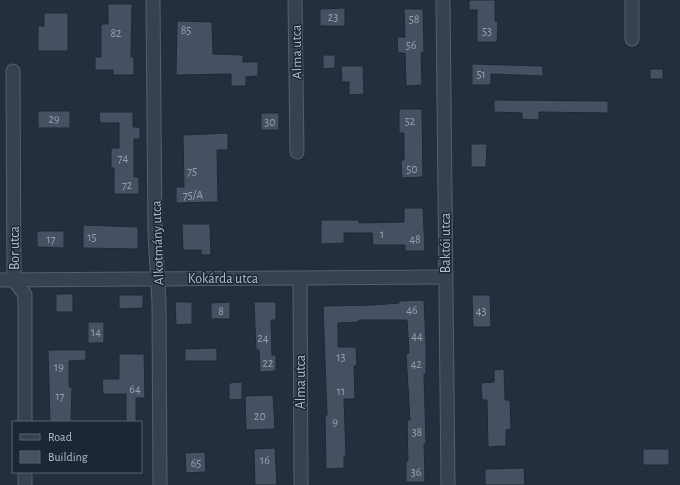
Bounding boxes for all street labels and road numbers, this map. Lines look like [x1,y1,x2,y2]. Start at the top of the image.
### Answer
street label: Alma utca [290,24,304,79]
street label: Alkotmány utca [150,200,166,286]
street label: Baktói utca [439,212,453,273]
street label: Bor utca [8,225,22,270]
street label: Kokárda utca [188,272,259,286]
street label: Alma utca [294,354,308,409]

